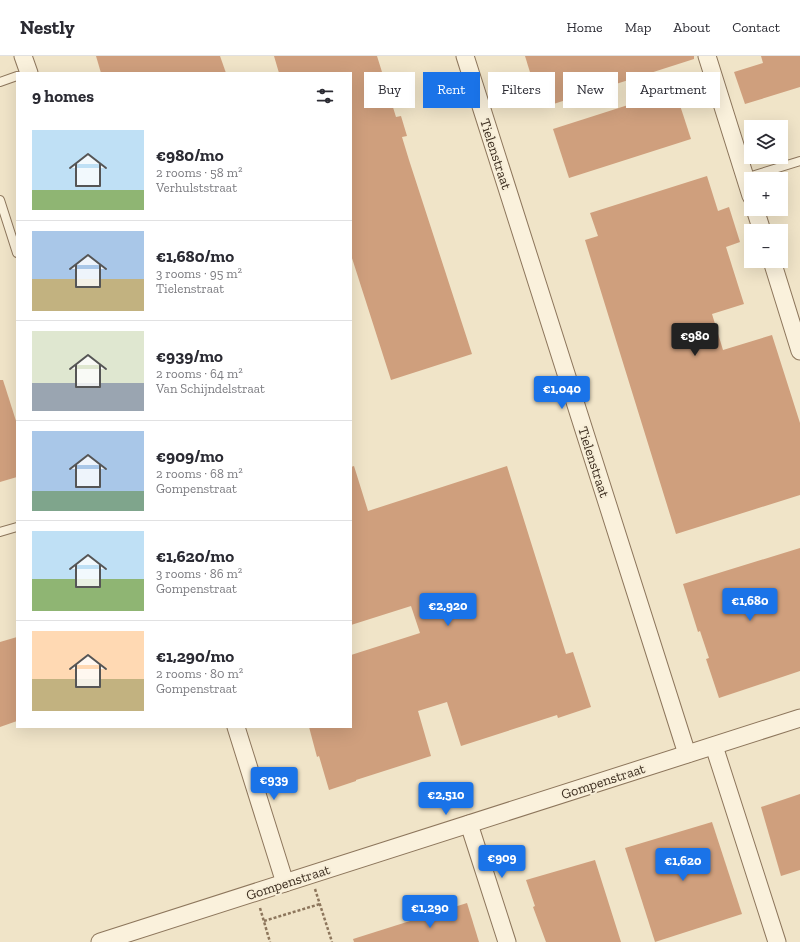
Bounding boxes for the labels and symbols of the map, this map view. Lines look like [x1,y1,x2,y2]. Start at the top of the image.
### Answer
street label: Tielenstraat [476,117,515,192]
pin: €980 [671,323,719,357]
pin: €1,040 [529,376,595,410]
street label: Tielenstraat [574,425,613,500]
pin: €1,680 [717,588,783,622]
pin: €2,920 [415,593,481,627]
street label: Gompenstraat [559,760,648,803]
pin: €939 [250,767,298,801]
pin: €2,510 [413,782,479,816]
pin: €909 [478,845,526,879]
pin: €1,620 [650,848,716,882]
street label: Gompenstraat [244,861,333,904]
pin: €1,290 [397,895,463,929]

